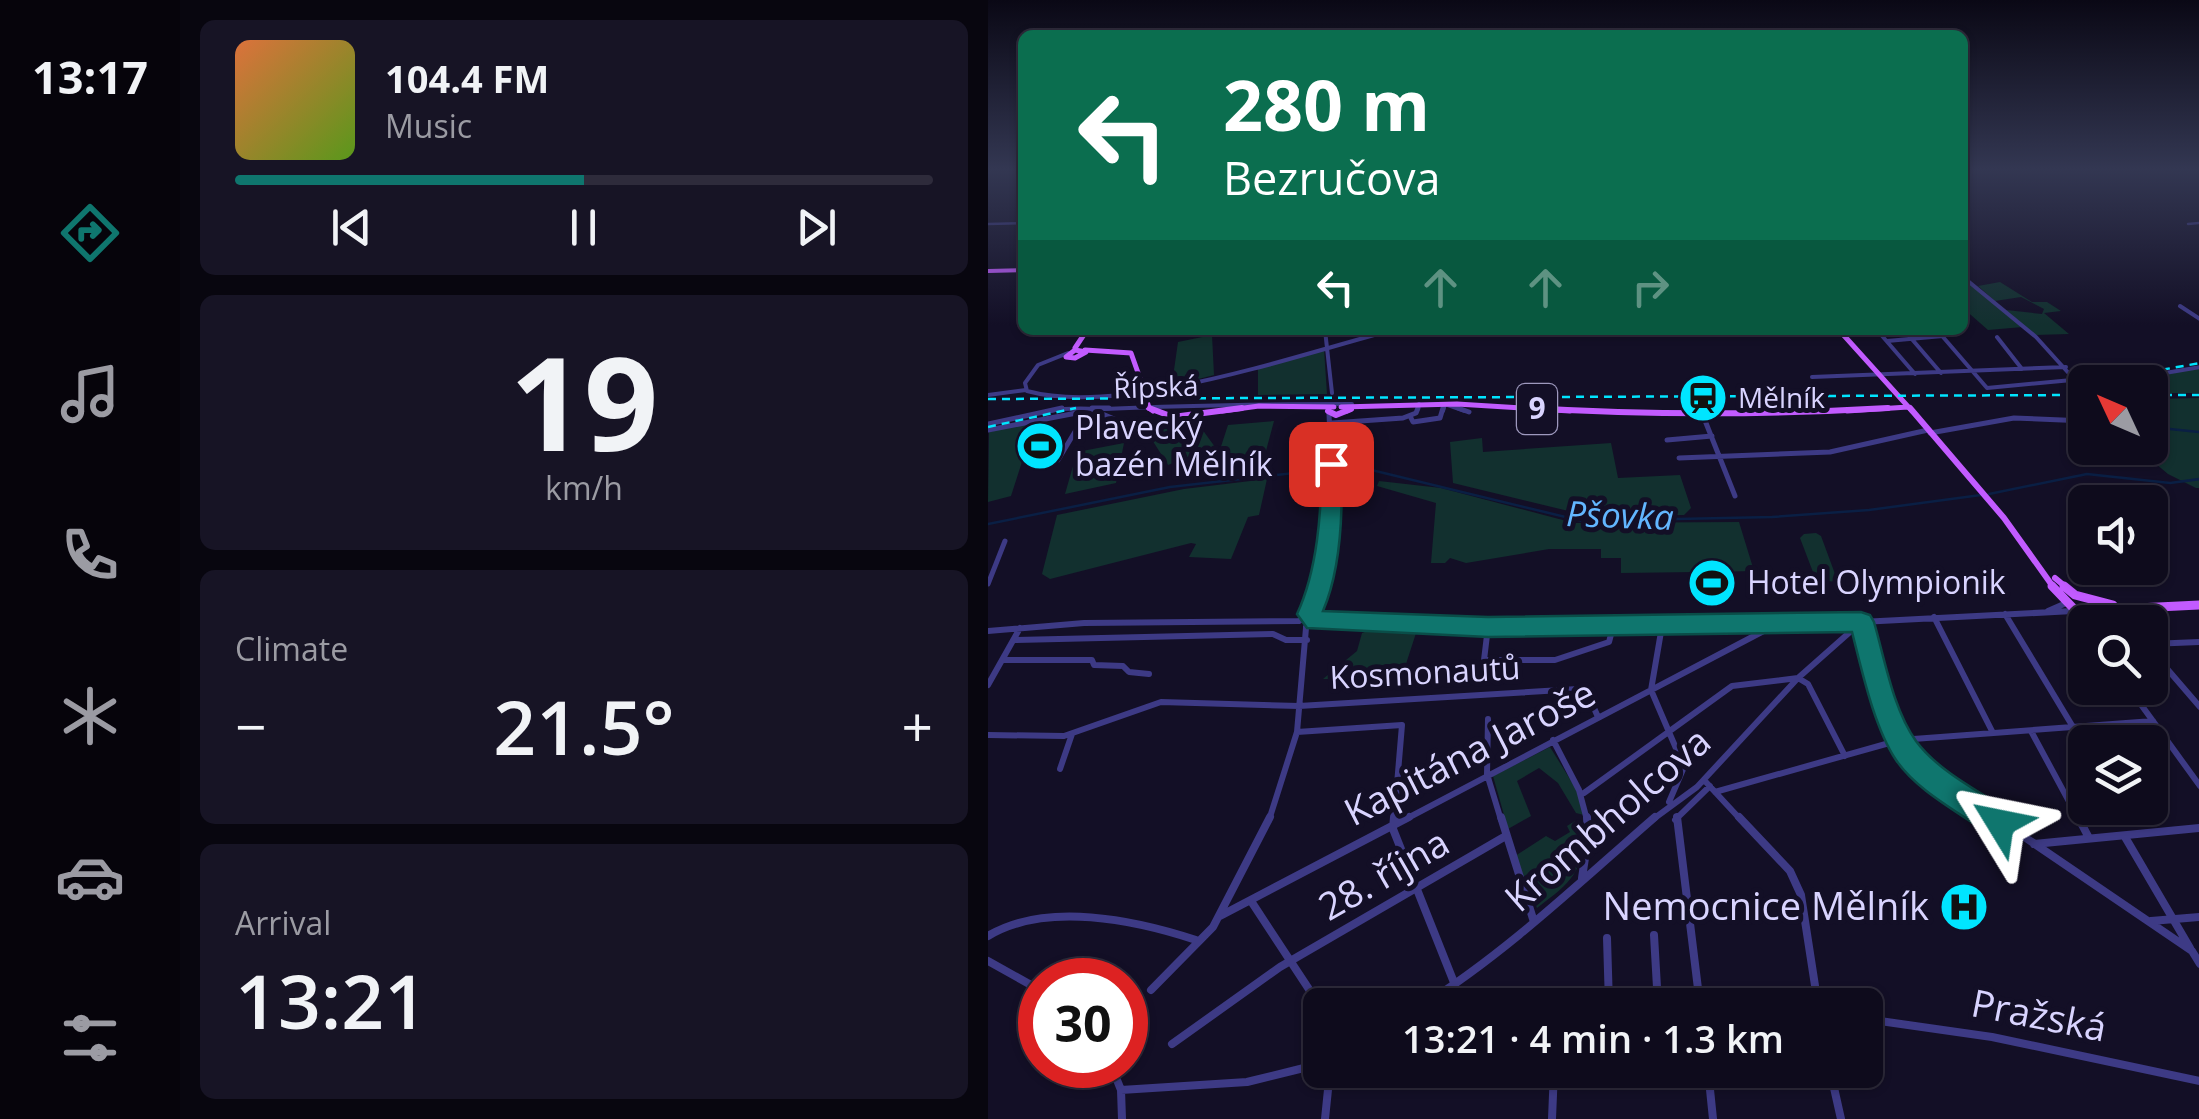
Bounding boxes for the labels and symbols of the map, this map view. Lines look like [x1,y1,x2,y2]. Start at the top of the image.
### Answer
north arrow [2068,365,2168,465]
street label: Řípská [1113,366,1199,406]
station icon: Mělník [1677,372,1729,424]
place label: Mělník [1738,378,1825,416]
road number: 9 [1517,384,1557,434]
place label: Plavecký bazén Mělník [1075,405,1273,485]
sports icon: Plavecký bazén Mělník [1014,420,1066,472]
pin [1289,422,1374,507]
water label: Pšovka [1565,489,1675,540]
sports icon: Hotel Olympionik [1686,557,1738,609]
place label: Hotel Olympionik [1747,560,2006,603]
street label: Kosmonautů [1328,645,1521,698]
street label: Kapitána Jaroše [1335,666,1604,837]
street label: Krombholcova [1493,715,1721,922]
position arrow [1948,771,2052,875]
street label: 28. října [1308,815,1458,931]
place label: Nemocnice Mělník [1603,879,1929,931]
hospital icon: Nemocnice Mělník [1938,881,1990,933]
speed limit sign: 30 [1018,958,1148,1088]
street label: Pražská [1967,975,2111,1053]

